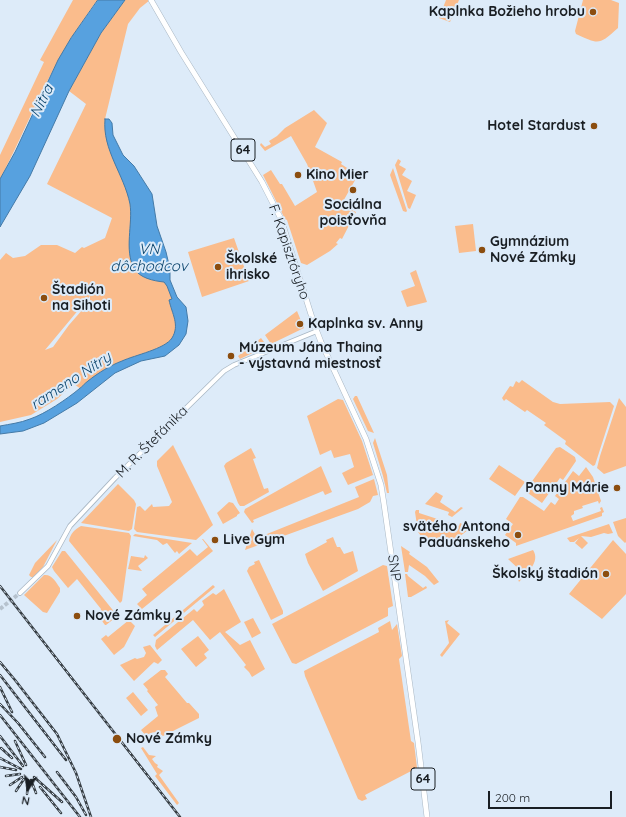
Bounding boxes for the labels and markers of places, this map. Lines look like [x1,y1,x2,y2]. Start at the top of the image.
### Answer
place label: Kaplnka Božieho hrobu [429,4,585,20]
marker: Kaplnka Božieho hrobu [588,7,598,17]
place label: Hotel Stardust [487,118,586,134]
marker: Hotel Stardust [589,121,599,131]
place label: Kino Mier [306,167,369,183]
marker: Kino Mier [293,170,303,180]
marker: Sociálna poisťovňa [348,185,358,195]
place label: Sociálna poisťovňa [320,197,386,230]
place label: Gymnázium Nové Zámky [490,234,576,266]
marker: Gymnázium Nové Zámky [477,245,487,255]
place label: Školské ihrisko [226,251,277,284]
marker: Školské ihrisko [213,262,223,272]
place label: Štadión na Sihoti [52,282,111,314]
marker: Štadión na Sihoti [39,293,49,303]
place label: Kaplnka sv. Anny [308,316,423,332]
marker: Kaplnka sv. Anny [295,319,305,329]
place label: Múzeum Jána Thaina - výstavná miestnosť [239,340,382,372]
marker: Múzeum Jána Thaina - výstavná miestnosť [226,351,236,361]
place label: Panny Márie [525,480,609,496]
marker: Panny Márie [612,483,622,493]
place label: svätého Antona Paduánskeho [403,519,510,552]
marker: svätého Antona Paduánskeho [513,530,523,540]
place label: Live Gym [223,532,285,548]
marker: Live Gym [210,535,220,545]
place label: Školský štadión [492,566,598,582]
marker: Školský štadión [601,569,611,579]
place label: Nové Zámky 2 [85,608,183,624]
marker: Nové Zámky 2 [72,611,82,621]
place label: Nové Zámky [126,731,212,747]
marker: Nové Zámky [111,733,123,745]

